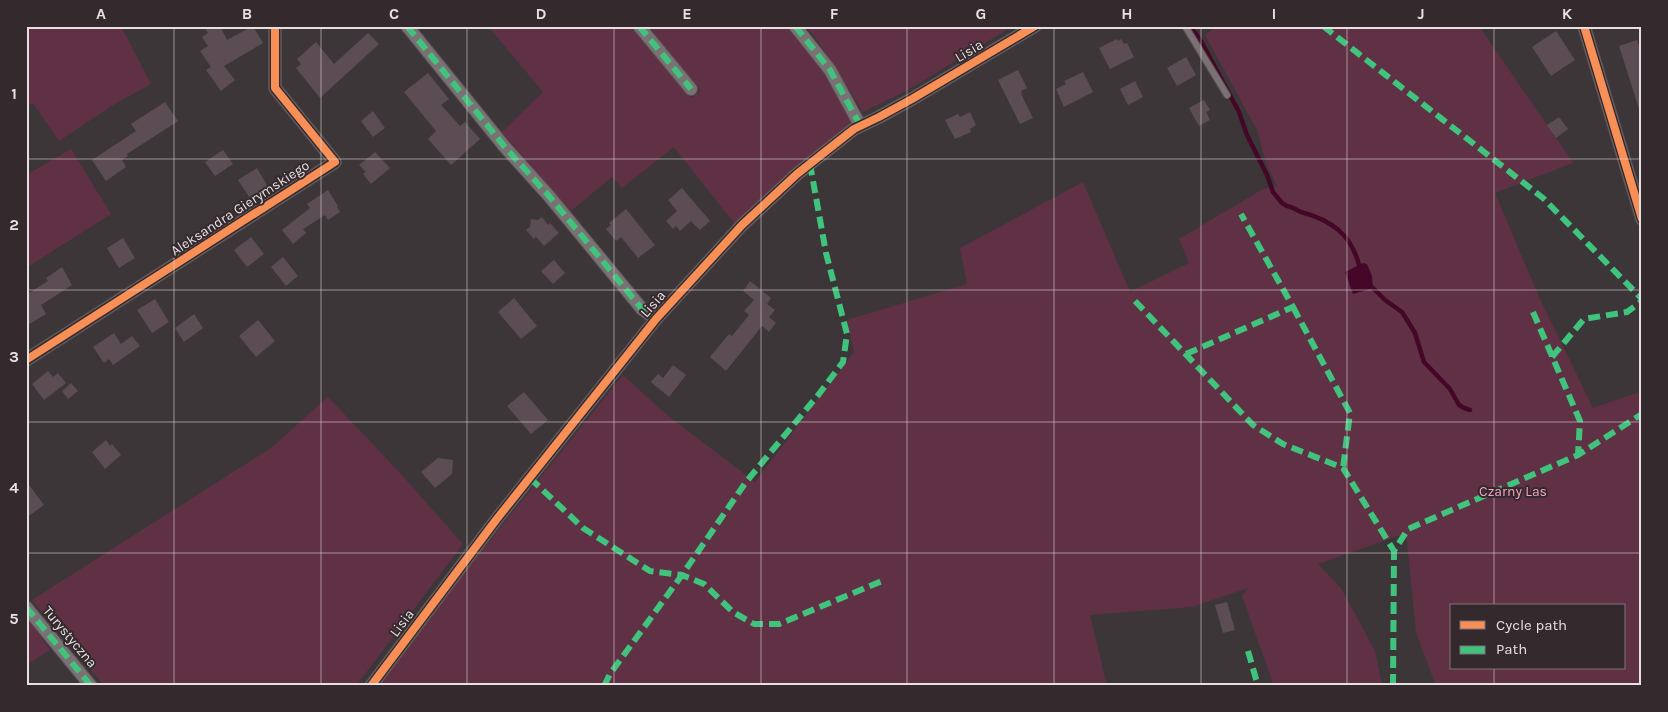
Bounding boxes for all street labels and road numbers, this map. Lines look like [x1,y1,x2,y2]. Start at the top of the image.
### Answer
street label: Lisia [952,36,986,66]
street label: Aleksandra Gierymskiego [167,157,313,259]
street label: Lisia [637,287,669,321]
street label: Turystyczna [39,603,101,671]
street label: Lisia [386,606,418,640]

